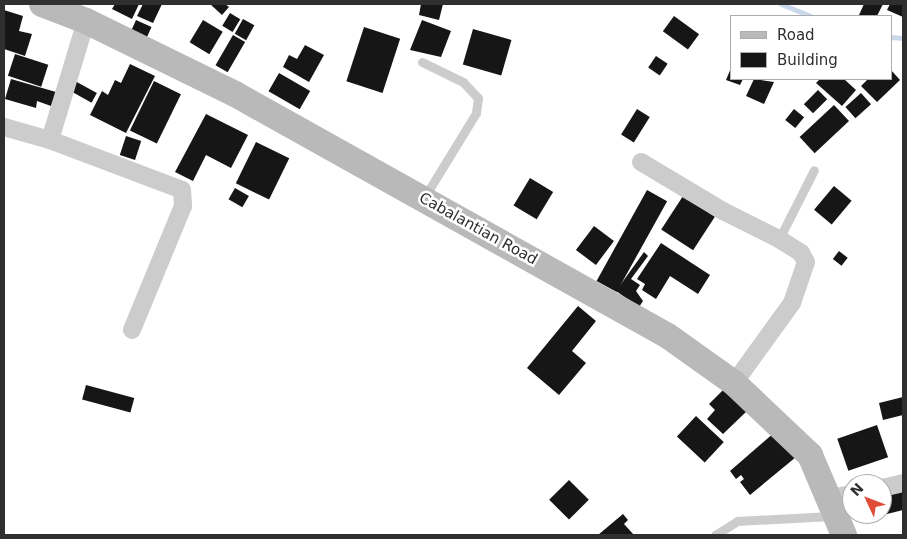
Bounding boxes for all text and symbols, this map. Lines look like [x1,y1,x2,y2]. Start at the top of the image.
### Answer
legend [730,15,892,80]
text: Road [777,26,815,44]
text: Building [777,51,838,69]
street label: Cabalantian Road [416,189,540,269]
north arrow [842,474,892,524]
text: N [847,480,867,499]

